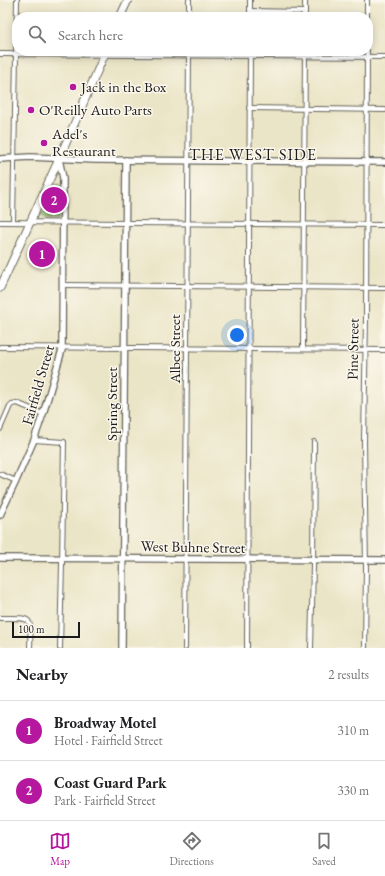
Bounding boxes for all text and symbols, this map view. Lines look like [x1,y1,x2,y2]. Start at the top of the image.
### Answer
search box [12,12,373,56]
icon: search [26,23,48,45]
text: Search here [58,25,123,44]
place label: Jack in the Box [79,77,167,96]
marker: Jack in the Box [68,82,78,92]
place label: O'Reilly Auto Parts [39,100,152,119]
marker: O'Reilly Auto Parts [26,105,36,115]
place label: Adel's Restaurant [51,124,116,160]
marker: Adel's Restaurant [39,138,49,148]
district label: THE WEST SIDE [189,144,317,165]
pin: 2 [41,185,67,215]
pin: 1 [29,239,55,269]
street label: Albee Street [165,314,184,385]
street label: Pine Street [342,318,363,380]
your location [227,325,247,345]
street label: Fairfield Street [17,342,58,427]
street label: Spring Street [102,367,121,441]
street label: West Buhne Street [140,536,246,557]
scale bar [12,620,80,639]
text: 100 m [18,622,45,636]
text: Nearby [16,663,68,685]
text: 2 results [328,666,369,683]
text: Broadway Motel [54,713,156,732]
text: 1 [26,722,32,739]
text: 310 m [338,722,369,739]
text: Hotel · Fairfield Street [54,732,163,749]
text: Coast Guard Park [54,773,166,792]
text: 2 [26,782,32,799]
text: 330 m [338,782,369,799]
text: Park · Fairfield Street [54,792,156,809]
tab: Map [49,830,71,868]
tab: Directions [170,830,214,868]
tab: Saved [312,830,336,868]

